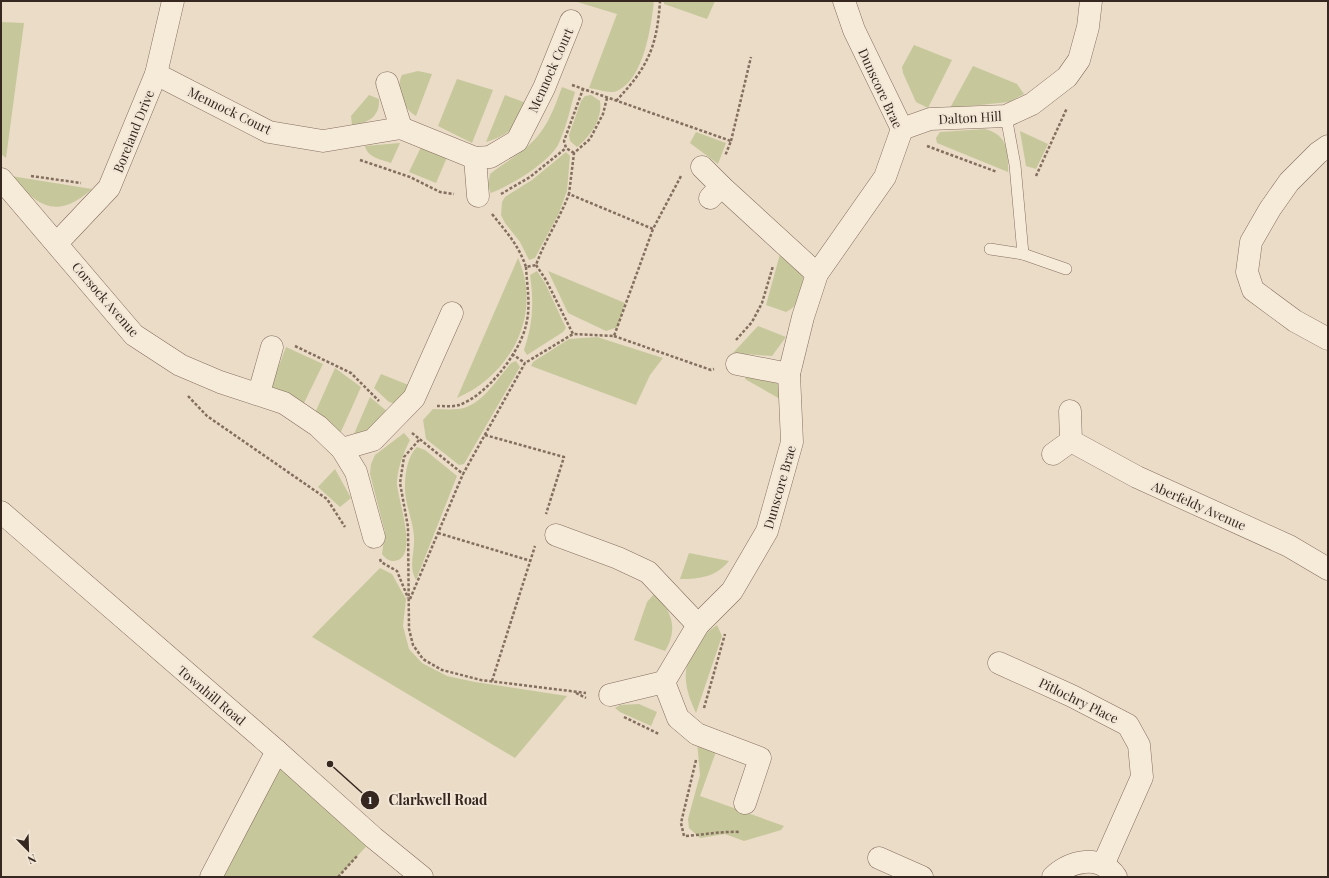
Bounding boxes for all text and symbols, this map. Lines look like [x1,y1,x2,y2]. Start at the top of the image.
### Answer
street label: Mennock Court [524,25,576,115]
street label: Dunscore Brae [855,45,907,131]
street label: Mennock Court [185,82,275,138]
street label: Boreland Drive [109,87,157,175]
street label: Dalton Hill [938,107,1002,127]
street label: Corsock Avenue [69,258,143,340]
street label: Dunscore Brae [759,443,799,531]
street label: Aberfeldy Avenue [1148,476,1249,534]
street label: Townhill Road [174,661,250,729]
street label: Pitlochry Place [1036,673,1122,727]
callout: Clarkwell Road [360,787,495,813]
text: Clarkwell Road [389,790,488,809]
text: 1 [368,791,373,807]
north arrow [8,830,48,870]
text: N [25,851,39,868]

